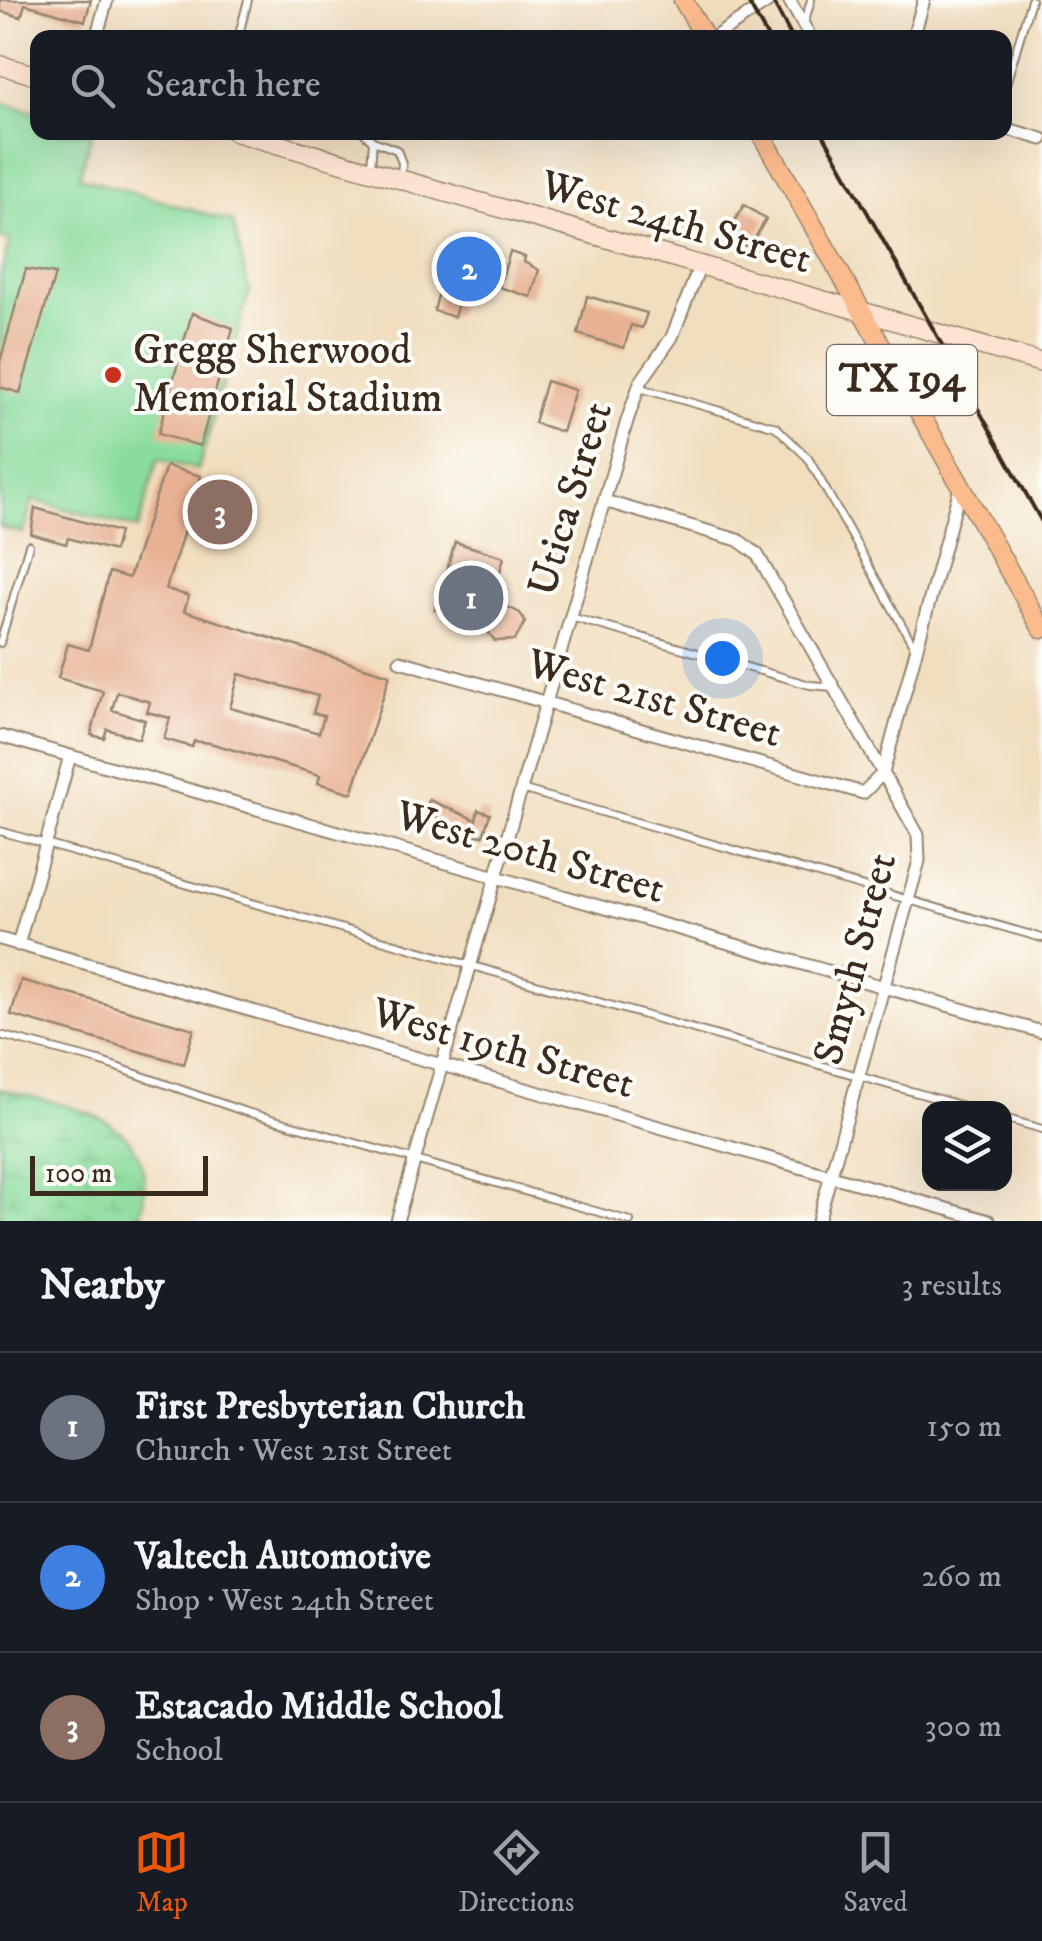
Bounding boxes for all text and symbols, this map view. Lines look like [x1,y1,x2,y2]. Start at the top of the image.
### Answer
search box [30,30,1012,140]
icon: search [65,58,120,113]
text: Search here [145,61,321,109]
street label: West 24th Street [534,159,817,286]
pin: 2 [436,232,502,306]
place label: Gregg Sherwood Memorial Stadium [133,325,443,425]
road number: TX 194 [827,345,977,415]
marker: Gregg Sherwood Memorial Stadium [102,364,124,386]
street label: Utica Street [517,396,625,602]
pin: 3 [188,474,252,550]
pin: 1 [438,560,504,636]
your location [697,633,748,684]
street label: West 21st Street [520,638,787,760]
street label: West 20th Street [389,790,670,916]
street label: Smyth Street [803,847,909,1071]
street label: West 19th Street [365,986,640,1111]
map controls [922,1101,1012,1191]
button: layers [922,1101,1012,1191]
scale bar [30,1151,208,1196]
text: 100 m [45,1156,112,1191]
text: Nearby [40,1260,164,1312]
text: 3 results [901,1266,1002,1306]
text: First Presbyterian Church [135,1383,525,1431]
text: 1 [67,1407,78,1447]
text: 150 m [926,1407,1002,1447]
text: Church · West 21st Street [135,1431,452,1471]
text: Valtech Automotive [135,1533,431,1581]
text: 2 [65,1557,80,1597]
text: 260 m [922,1557,1002,1597]
text: Shop · West 24th Street [135,1581,434,1621]
text: Estacado Middle School [135,1683,503,1731]
text: 3 [67,1707,78,1747]
text: 300 m [925,1707,1002,1747]
text: School [135,1731,223,1771]
tab: Map [134,1825,189,1920]
tab: Directions [458,1825,574,1920]
tab: Saved [843,1825,908,1920]

